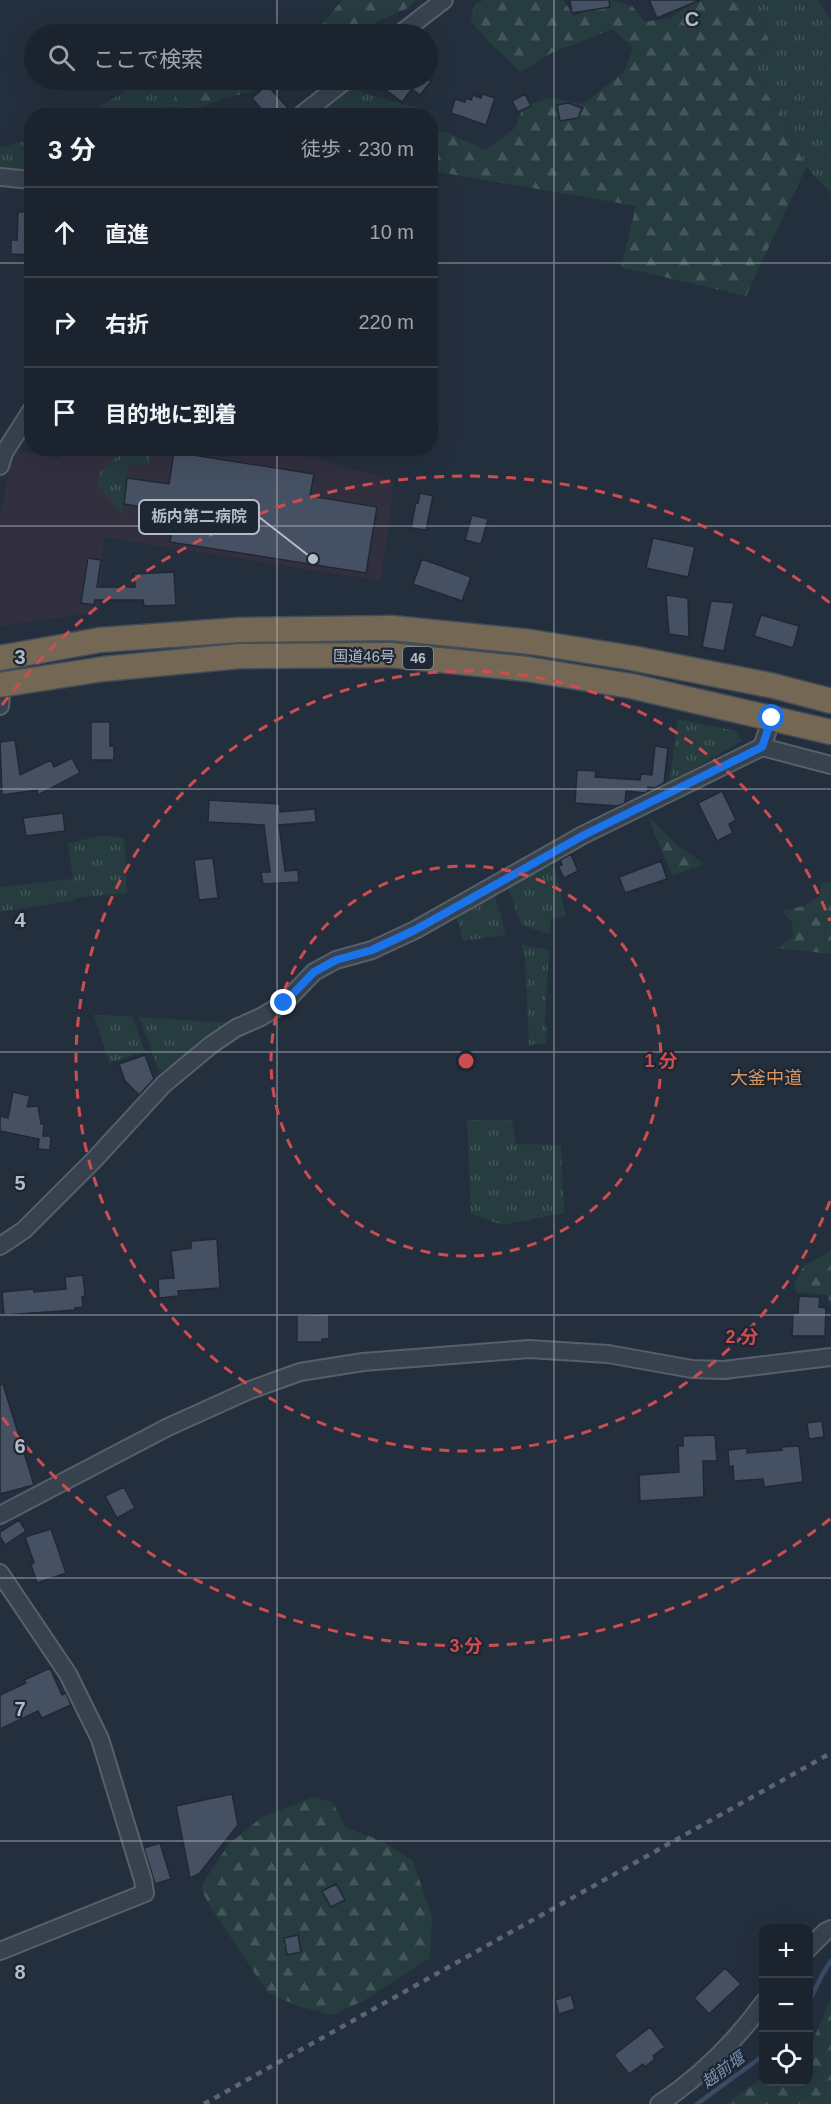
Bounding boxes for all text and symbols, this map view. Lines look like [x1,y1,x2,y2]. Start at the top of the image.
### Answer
text: C [685,8,699,30]
search box [24,24,438,90]
icon: search [45,41,78,74]
text: ここで検索 [93,47,203,72]
text: 3 分 [48,135,96,165]
text: 徒歩 · 230 m [301,138,414,160]
icon: ahead [48,216,81,249]
text: 10 m [370,221,414,243]
text: 直進 [105,222,149,247]
icon: right [48,306,81,339]
text: 220 m [358,311,414,333]
text: 右折 [105,312,149,337]
icon: arrive [48,396,81,429]
text: 目的地に到着 [105,402,237,427]
callout: 栃内第二病院 [139,500,259,534]
text: 栃内第二病院 [151,508,247,525]
text: 3 [14,646,26,668]
street label: 国道46号 [333,647,395,665]
road number: 46 [403,647,433,669]
route start [758,704,784,730]
text: 4 [14,909,26,931]
route end [270,989,296,1015]
centre of rings [456,1051,476,1071]
text: 1 分 [644,1051,678,1071]
district label: 大釜中道 [730,1068,802,1088]
text: 5 [14,1172,26,1194]
text: 2 分 [725,1327,759,1347]
text: 6 [14,1435,26,1457]
text: 3 分 [449,1636,483,1656]
text: 7 [14,1698,26,1720]
map controls [759,1924,813,2086]
button: + [759,1924,813,1978]
text: 8 [14,1961,26,1983]
button: − [759,1978,813,2032]
button: locate [759,2032,813,2086]
water label: 越前堰 [699,2047,750,2091]

